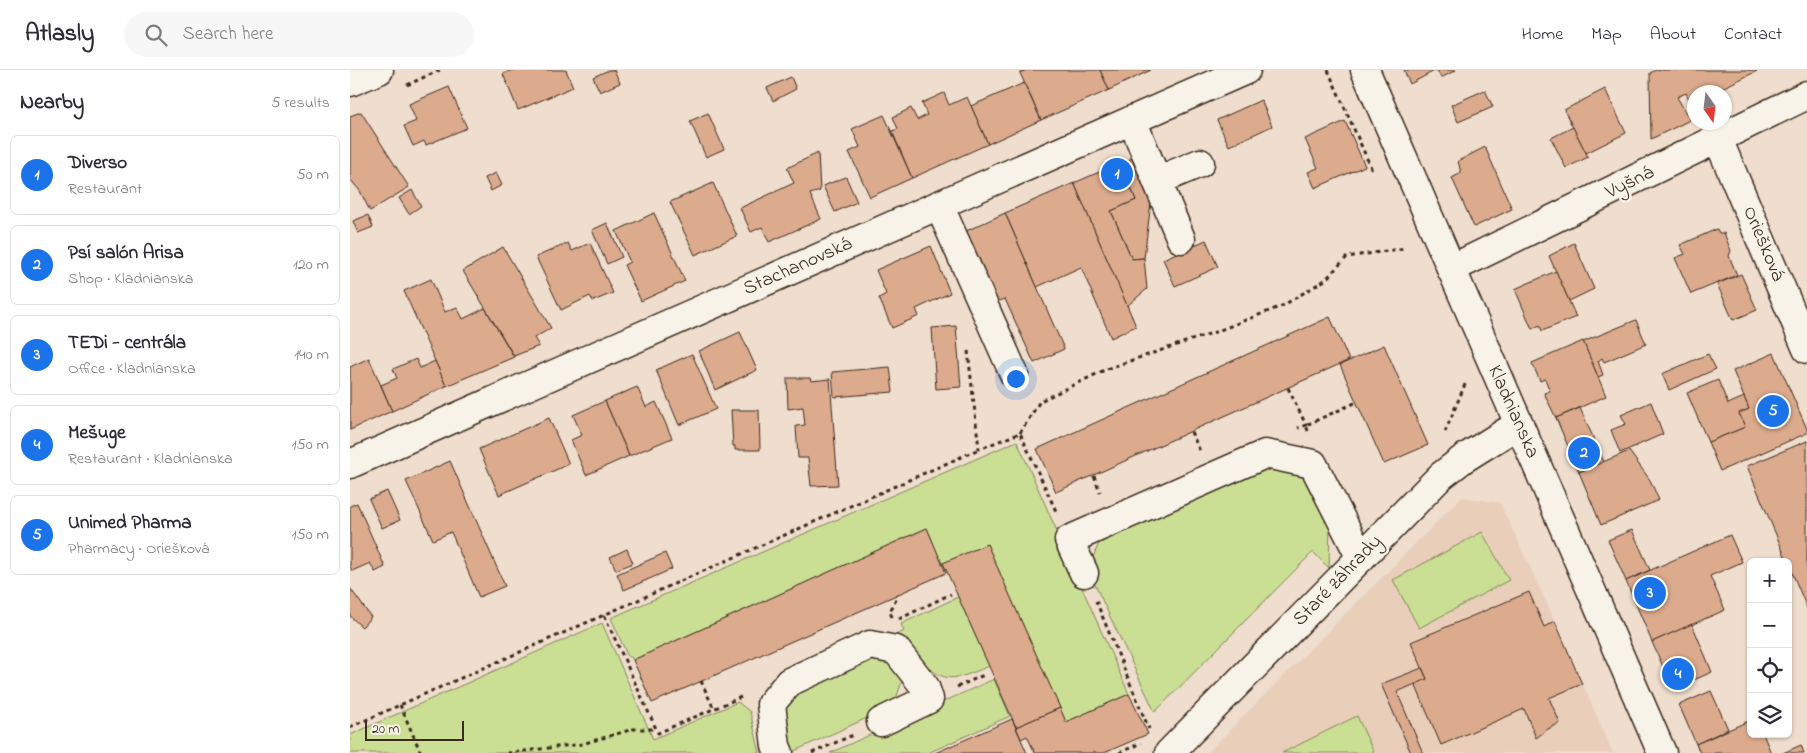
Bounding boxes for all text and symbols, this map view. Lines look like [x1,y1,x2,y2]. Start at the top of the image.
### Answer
search box [124,12,474,57]
text: Atlasly [25,17,94,52]
icon: search [142,21,170,49]
text: Search here [182,21,273,48]
text: Home [1522,22,1563,48]
text: Map [1591,22,1622,48]
text: About [1650,22,1696,48]
text: Contact [1724,22,1782,48]
north arrow [1687,85,1732,130]
text: Nearby [20,88,84,118]
text: 5 results [271,91,330,115]
text: Diverso [68,150,127,177]
pin: 1 [1101,155,1133,193]
street label: Vyšná [1600,159,1659,208]
text: 1 [34,163,40,187]
text: 50 m [297,163,329,187]
text: Restaurant [68,177,142,201]
street label: Oriešková [1734,202,1792,286]
street label: Stachanovská [739,230,857,304]
text: Psí salón Arisa [68,240,184,267]
text: 2 [33,253,41,277]
text: 120 m [293,253,329,277]
text: Shop · Kladnianska [68,267,193,291]
text: TEDi - centrála [68,330,186,357]
text: 3 [34,343,40,367]
text: 140 m [294,343,329,367]
text: Office · Kladnianska [68,357,196,381]
street label: Kladnianska [1480,361,1546,463]
your location [1003,366,1029,392]
pin: 5 [1757,392,1789,430]
text: Mešuge [68,420,126,447]
text: 4 [34,433,40,457]
text: 150 m [291,433,329,457]
pin: 2 [1568,434,1600,472]
text: Restaurant · Kladnianska [68,447,233,471]
text: Unimed Pharma [68,510,192,537]
text: 5 [32,523,42,547]
text: 150 m [291,523,329,547]
street label: Staré záhrady [1287,529,1389,633]
text: Pharmacy · Oriešková [68,537,209,561]
map controls [1747,558,1792,738]
button: + [1747,558,1792,603]
pin: 3 [1634,574,1666,612]
button: − [1747,603,1792,648]
button: locate [1747,648,1792,693]
pin: 4 [1662,655,1694,693]
button: layers [1747,693,1792,738]
scale bar [365,718,464,741]
text: 20 m [372,719,399,740]

